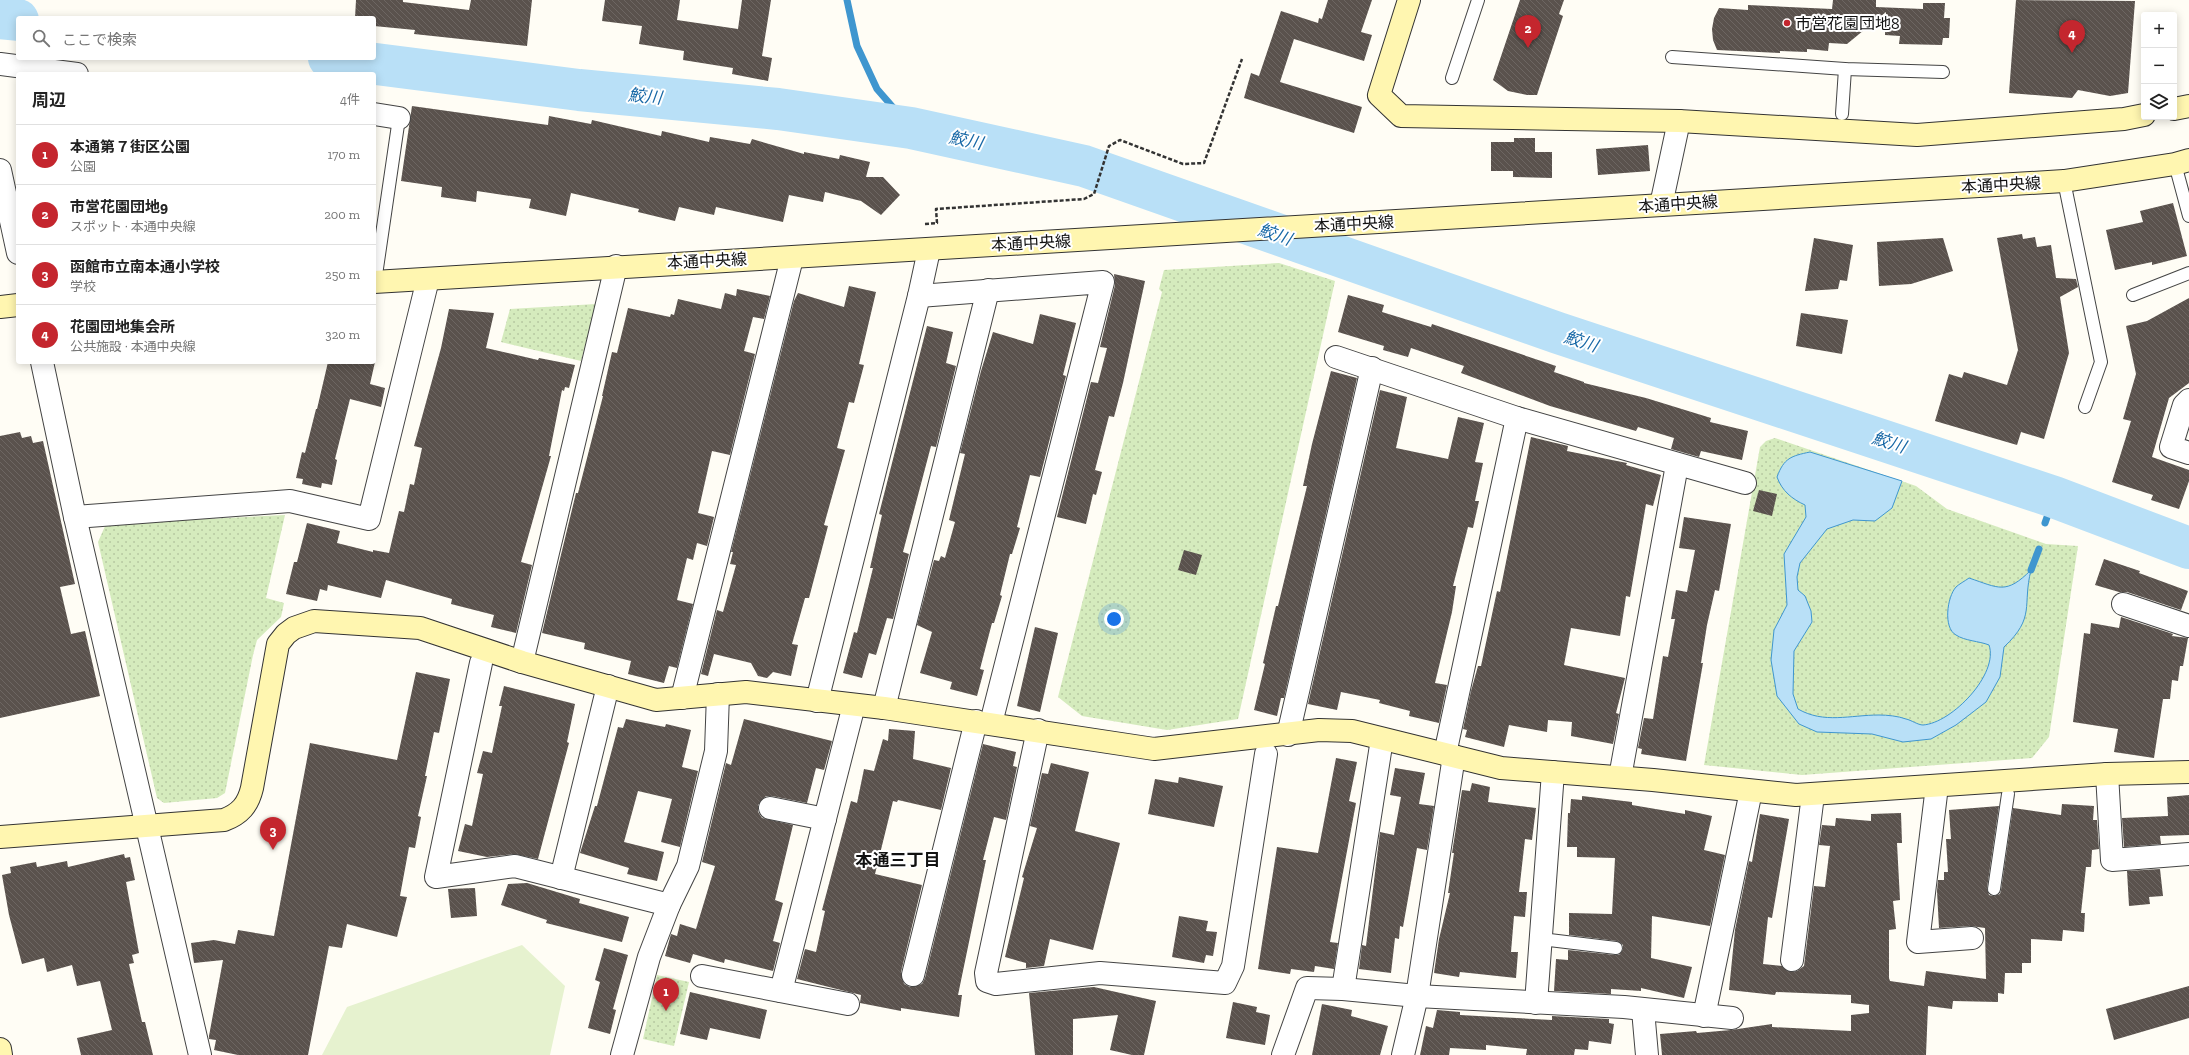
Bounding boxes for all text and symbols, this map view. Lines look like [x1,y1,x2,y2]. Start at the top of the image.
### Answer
map controls [2141,12,2177,120]
button: + [2141,12,2177,48]
place label: 市営花園団地8 [1795,14,1900,33]
pin: 2 [1515,15,1541,48]
search box [16,16,376,60]
marker: 市営花園団地8 [1782,18,1792,28]
pin: 4 [2059,20,2085,53]
icon: search [30,27,52,49]
text: ここで検索 [62,31,137,49]
button: − [2141,48,2177,84]
water label: 鮫川 [627,84,665,108]
button: layers [2141,84,2177,120]
text: 周辺 [32,90,66,110]
text: 4件 [340,92,360,107]
water label: 鮫川 [947,127,987,154]
text: 本通第７街区公園 [70,138,190,156]
text: 1 [42,147,48,162]
text: 170 m [327,147,360,162]
text: 公園 [70,159,96,174]
street label: 本通中央線 [1961,173,2041,197]
street label: 本通中央線 [1637,192,1719,216]
text: 市営花園団地9 [70,198,168,216]
text: 2 [42,207,48,222]
text: 200 m [324,207,360,222]
street label: 本通中央線 [1314,212,1394,236]
text: スポット · 本通中央線 [70,219,196,234]
water label: 鮫川 [1256,219,1296,250]
street label: 本通中央線 [991,231,1071,255]
street label: 本通中央線 [667,249,747,273]
text: 函館市立南本通小学校 [70,258,220,276]
text: 3 [42,267,48,282]
text: 250 m [325,267,360,282]
text: 学校 [70,279,96,294]
text: 花園団地集会所 [70,318,175,336]
water label: 鮫川 [1562,326,1602,356]
text: 4 [41,327,49,342]
text: 320 m [325,327,360,342]
text: 公共施設 · 本通中央線 [70,339,196,354]
water label: 鮫川 [1870,427,1910,457]
your location [1104,609,1124,629]
pin: 3 [260,817,286,850]
district label: 本通三丁目 [856,850,941,870]
pin: 1 [653,978,679,1011]

